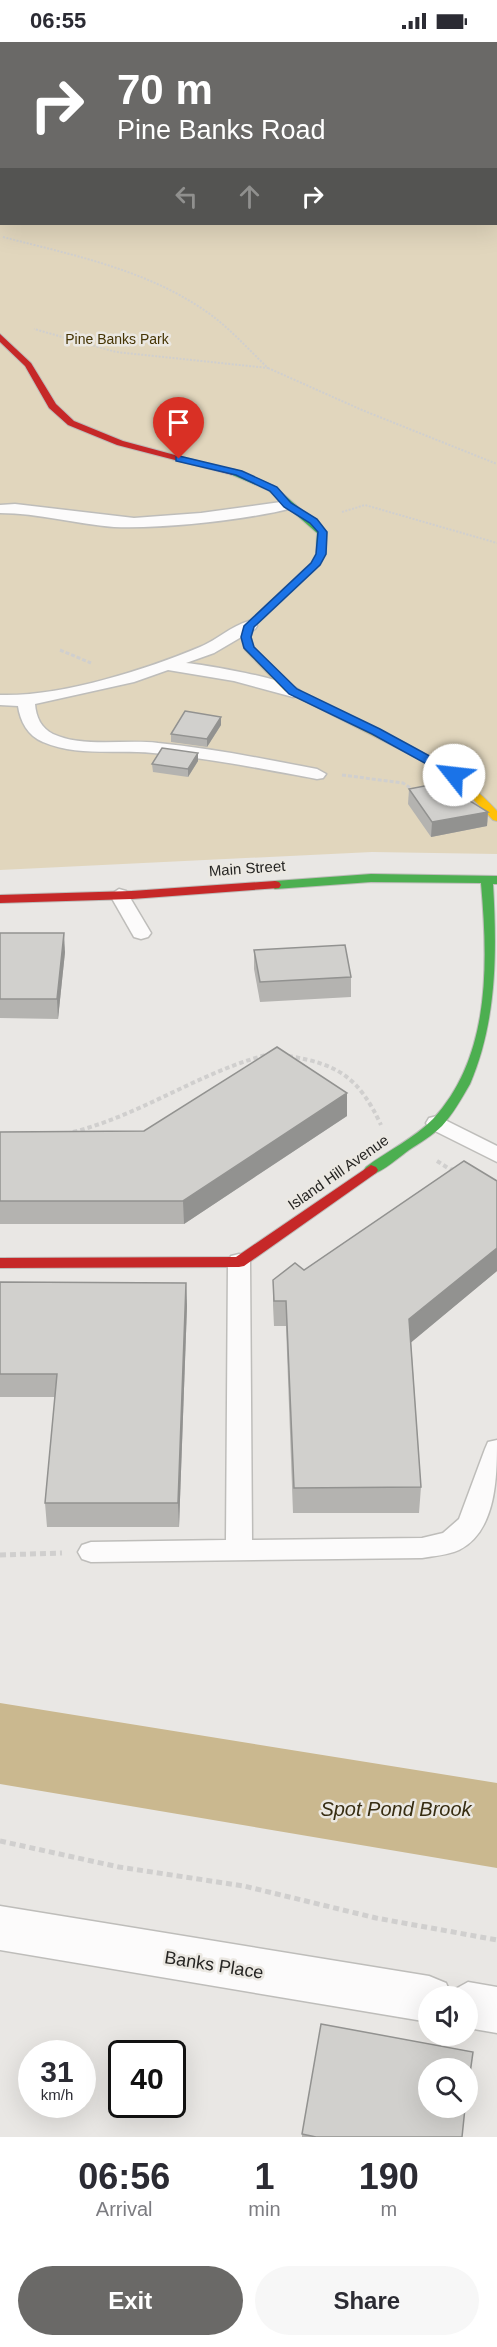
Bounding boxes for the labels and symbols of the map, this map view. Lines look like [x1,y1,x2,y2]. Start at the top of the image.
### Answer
park label: Pine Banks Park [65,331,170,347]
pin [153,397,204,459]
position arrow [422,743,486,807]
street label: Main Street [208,857,287,879]
street label: Island Hill Avenue [284,1131,392,1213]
water label: Spot Pond Brook [320,1798,473,1820]
street label: Banks Place [163,1947,265,1983]
speed limit sign: 40 [108,2040,186,2118]

